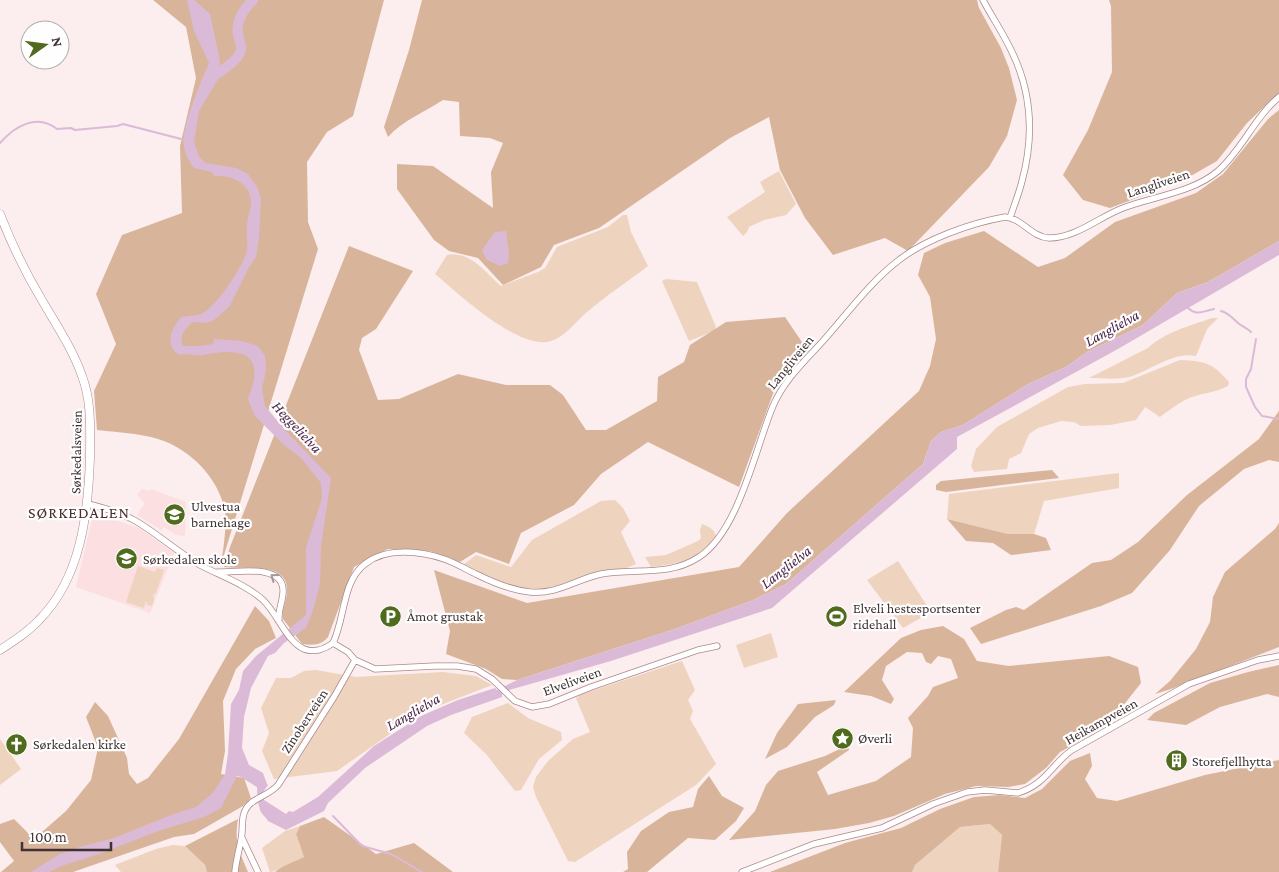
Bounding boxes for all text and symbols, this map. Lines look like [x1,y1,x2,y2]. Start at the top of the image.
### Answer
north arrow [20,20,70,70]
text: N [49,35,67,49]
street label: Langliveien [1125,165,1192,201]
water label: Langlielva [1082,307,1142,350]
street label: Langliveien [763,331,817,392]
water label: Heggelielva [268,398,325,457]
street label: Sørkedalsveien [67,409,85,494]
place label: Ulvestua barnehage [191,498,250,530]
school or university icon: Ulvestua barnehage [163,502,187,526]
district label: SØRKEDALEN [28,504,130,521]
water label: Langlielva [758,542,815,592]
school or university icon: Sørkedalen skole [115,547,139,571]
place label: Sørkedalen skole [143,551,237,567]
one-way arrow [271,574,280,583]
place label: Elveli hestesportsenter ridehall [853,600,981,632]
parking icon: Åmot grustak [379,604,403,628]
sports icon: Elveli hestesportsenter ridehall [825,604,849,628]
place label: Åmot grustak [407,608,483,624]
street label: Elveliveien [541,663,604,699]
street label: Zinoberveien [277,685,331,756]
water label: Langlielva [383,690,443,735]
street label: Heikampveien [1062,694,1140,748]
place icon: Øverli [830,726,854,750]
place label: Øverli [858,730,892,746]
church icon: Sørkedalen kirke [5,732,29,756]
place label: Sørkedalen kirke [33,736,126,752]
building icon: Storefjellhytta [1164,749,1188,773]
place label: Storefjellhytta [1192,753,1272,770]
scale bar [22,820,111,852]
text: 100 m [30,829,67,845]

